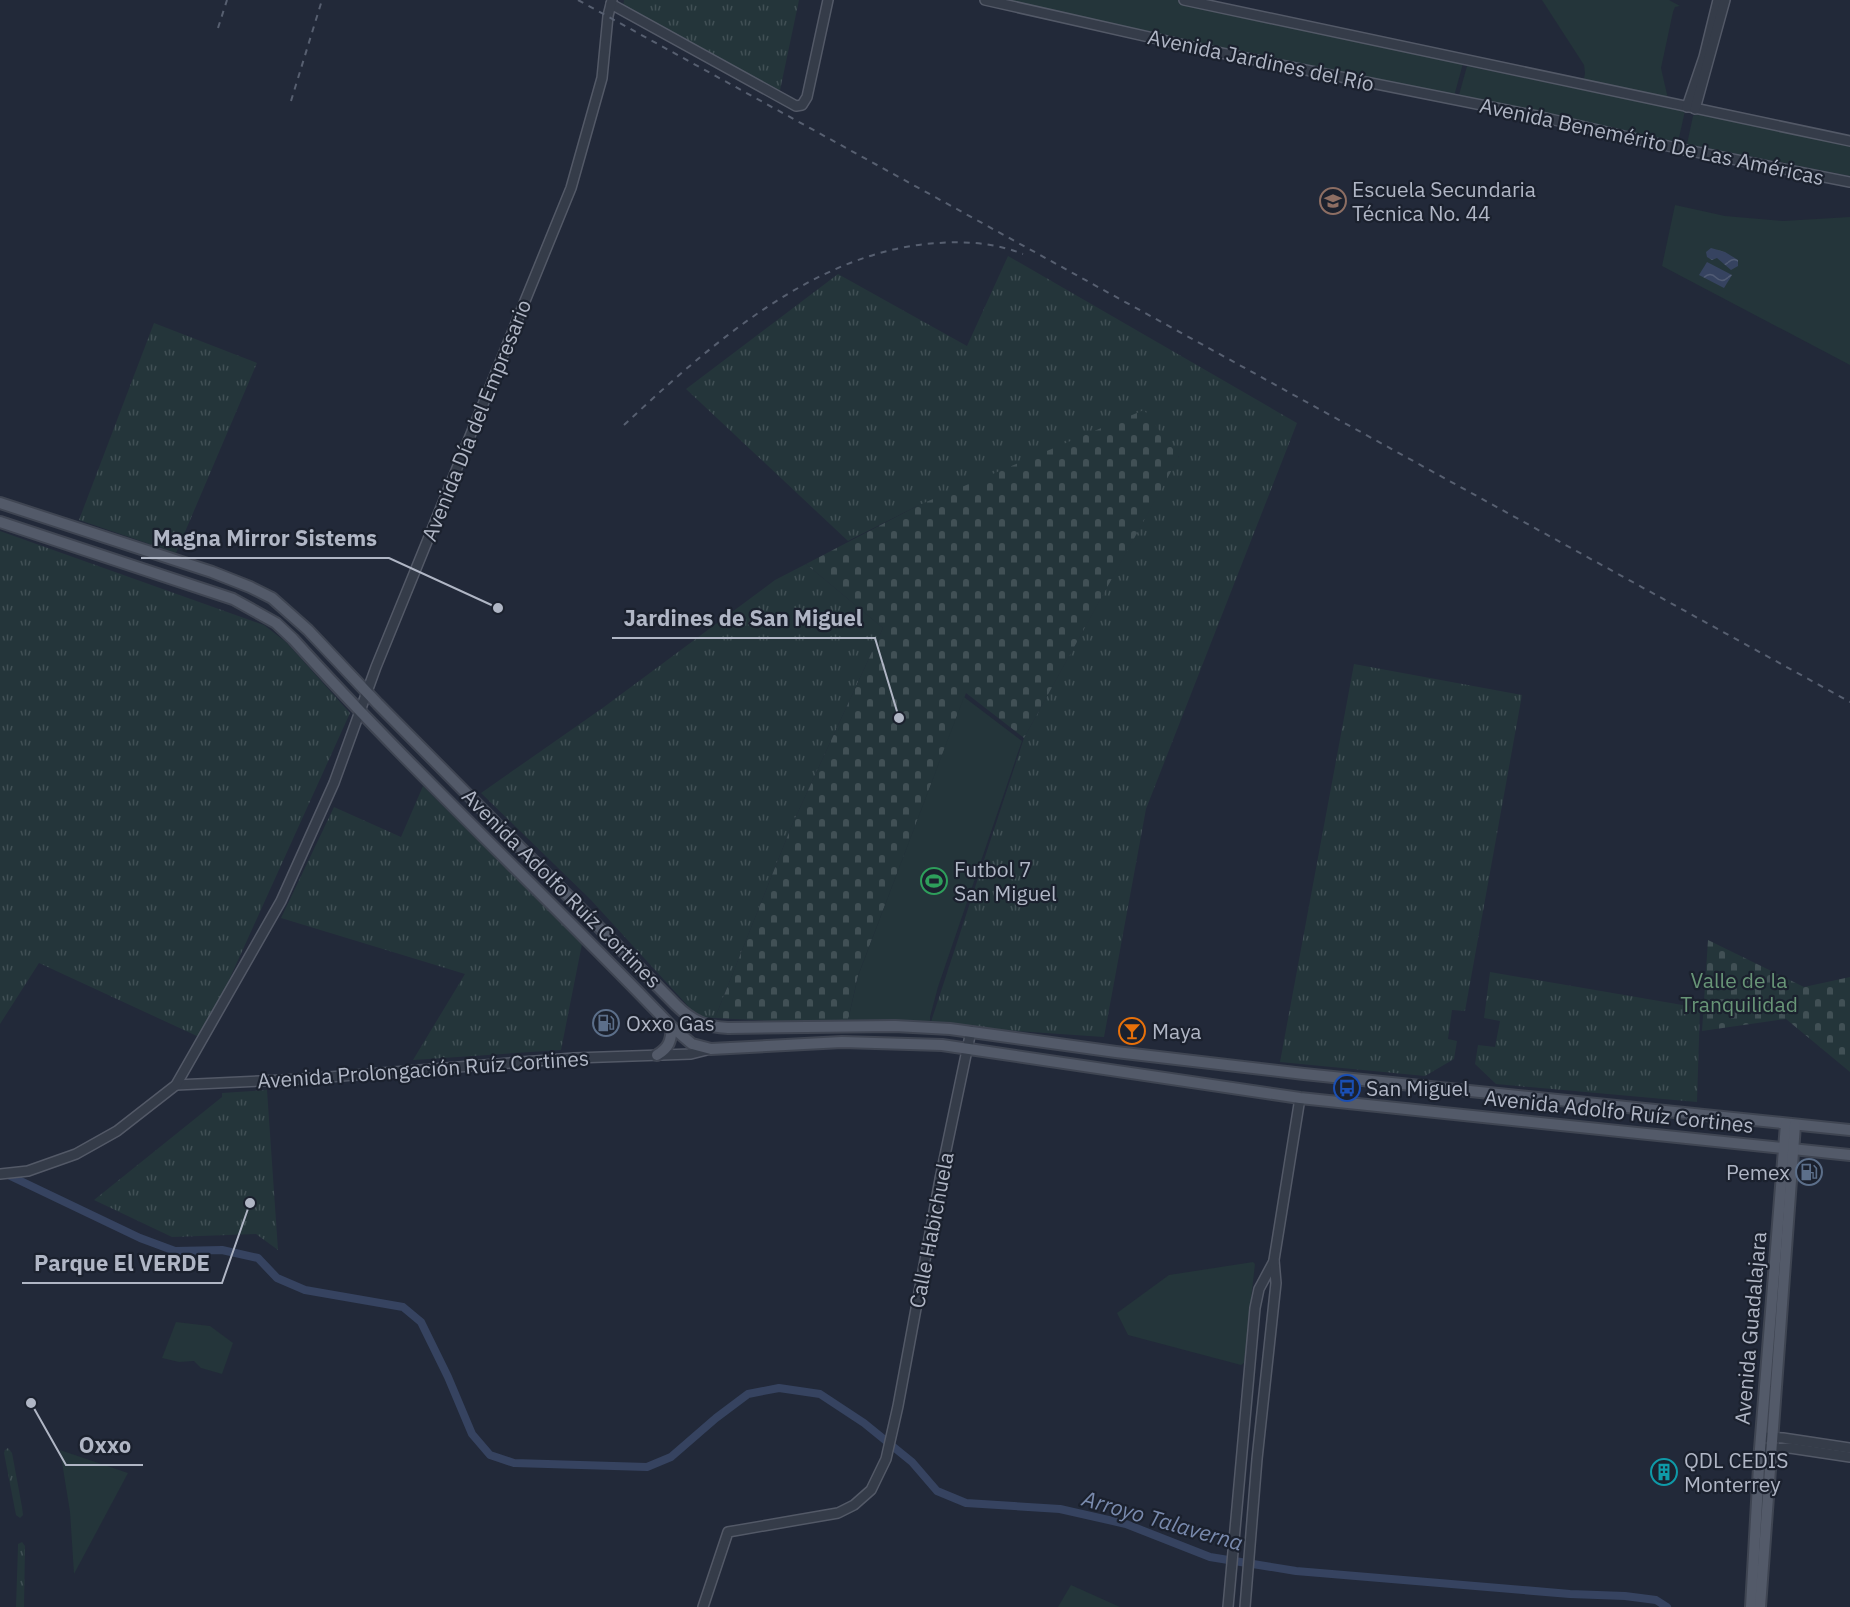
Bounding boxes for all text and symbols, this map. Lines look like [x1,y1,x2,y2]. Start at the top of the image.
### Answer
street label: Avenida Jardines del Río [1145,22,1377,98]
street label: Avenida Benemérito De Las Américas [1477,91,1827,191]
place label: Escuela Secundaria Técnica No. 44 [1352,175,1536,227]
school or university icon: Escuela Secundaria Técnica No. 44 [1318,186,1348,216]
street label: Avenida Día del Empresario [415,295,537,545]
callout: Magna Mirror Sistems [141,518,389,558]
text: Magna Mirror Sistems [153,523,377,552]
callout: Jardines de San Miguel [612,598,875,638]
text: Jardines de San Miguel [623,603,863,632]
street label: Avenida Adolfo Ruíz Cortines [456,782,668,994]
place label: Futbol 7 San Miguel [954,855,1057,907]
sports icon: Futbol 7 San Miguel [919,866,949,896]
park label: Valle de la Tranquilidad [1680,966,1798,1018]
fuel station icon: Oxxo Gas [591,1008,621,1038]
place label: Oxxo Gas [626,1009,715,1037]
bar icon: Maya [1117,1016,1147,1046]
place label: Maya [1152,1017,1202,1045]
street label: Avenida Prolongación Ruíz Cortines [256,1043,590,1095]
bus stop icon: San Miguel [1332,1073,1362,1103]
place label: San Miguel [1366,1074,1469,1102]
street label: Avenida Adolfo Ruíz Cortines [1483,1083,1755,1139]
street label: Calle Habichuela [902,1150,960,1310]
fuel station icon: Pemex [1794,1157,1824,1187]
place label: Pemex [1726,1158,1790,1186]
street label: Avenida Guadalajara [1728,1230,1772,1426]
callout: Parque El VERDE [22,1243,222,1283]
text: Parque El VERDE [34,1248,210,1277]
callout: Oxxo [66,1425,143,1465]
text: Oxxo [79,1430,131,1459]
place label: QDL CEDIS Monterrey [1684,1446,1788,1498]
building icon: QDL CEDIS Monterrey [1649,1457,1679,1487]
water label: Arroyo Talaverna [1078,1483,1247,1557]

